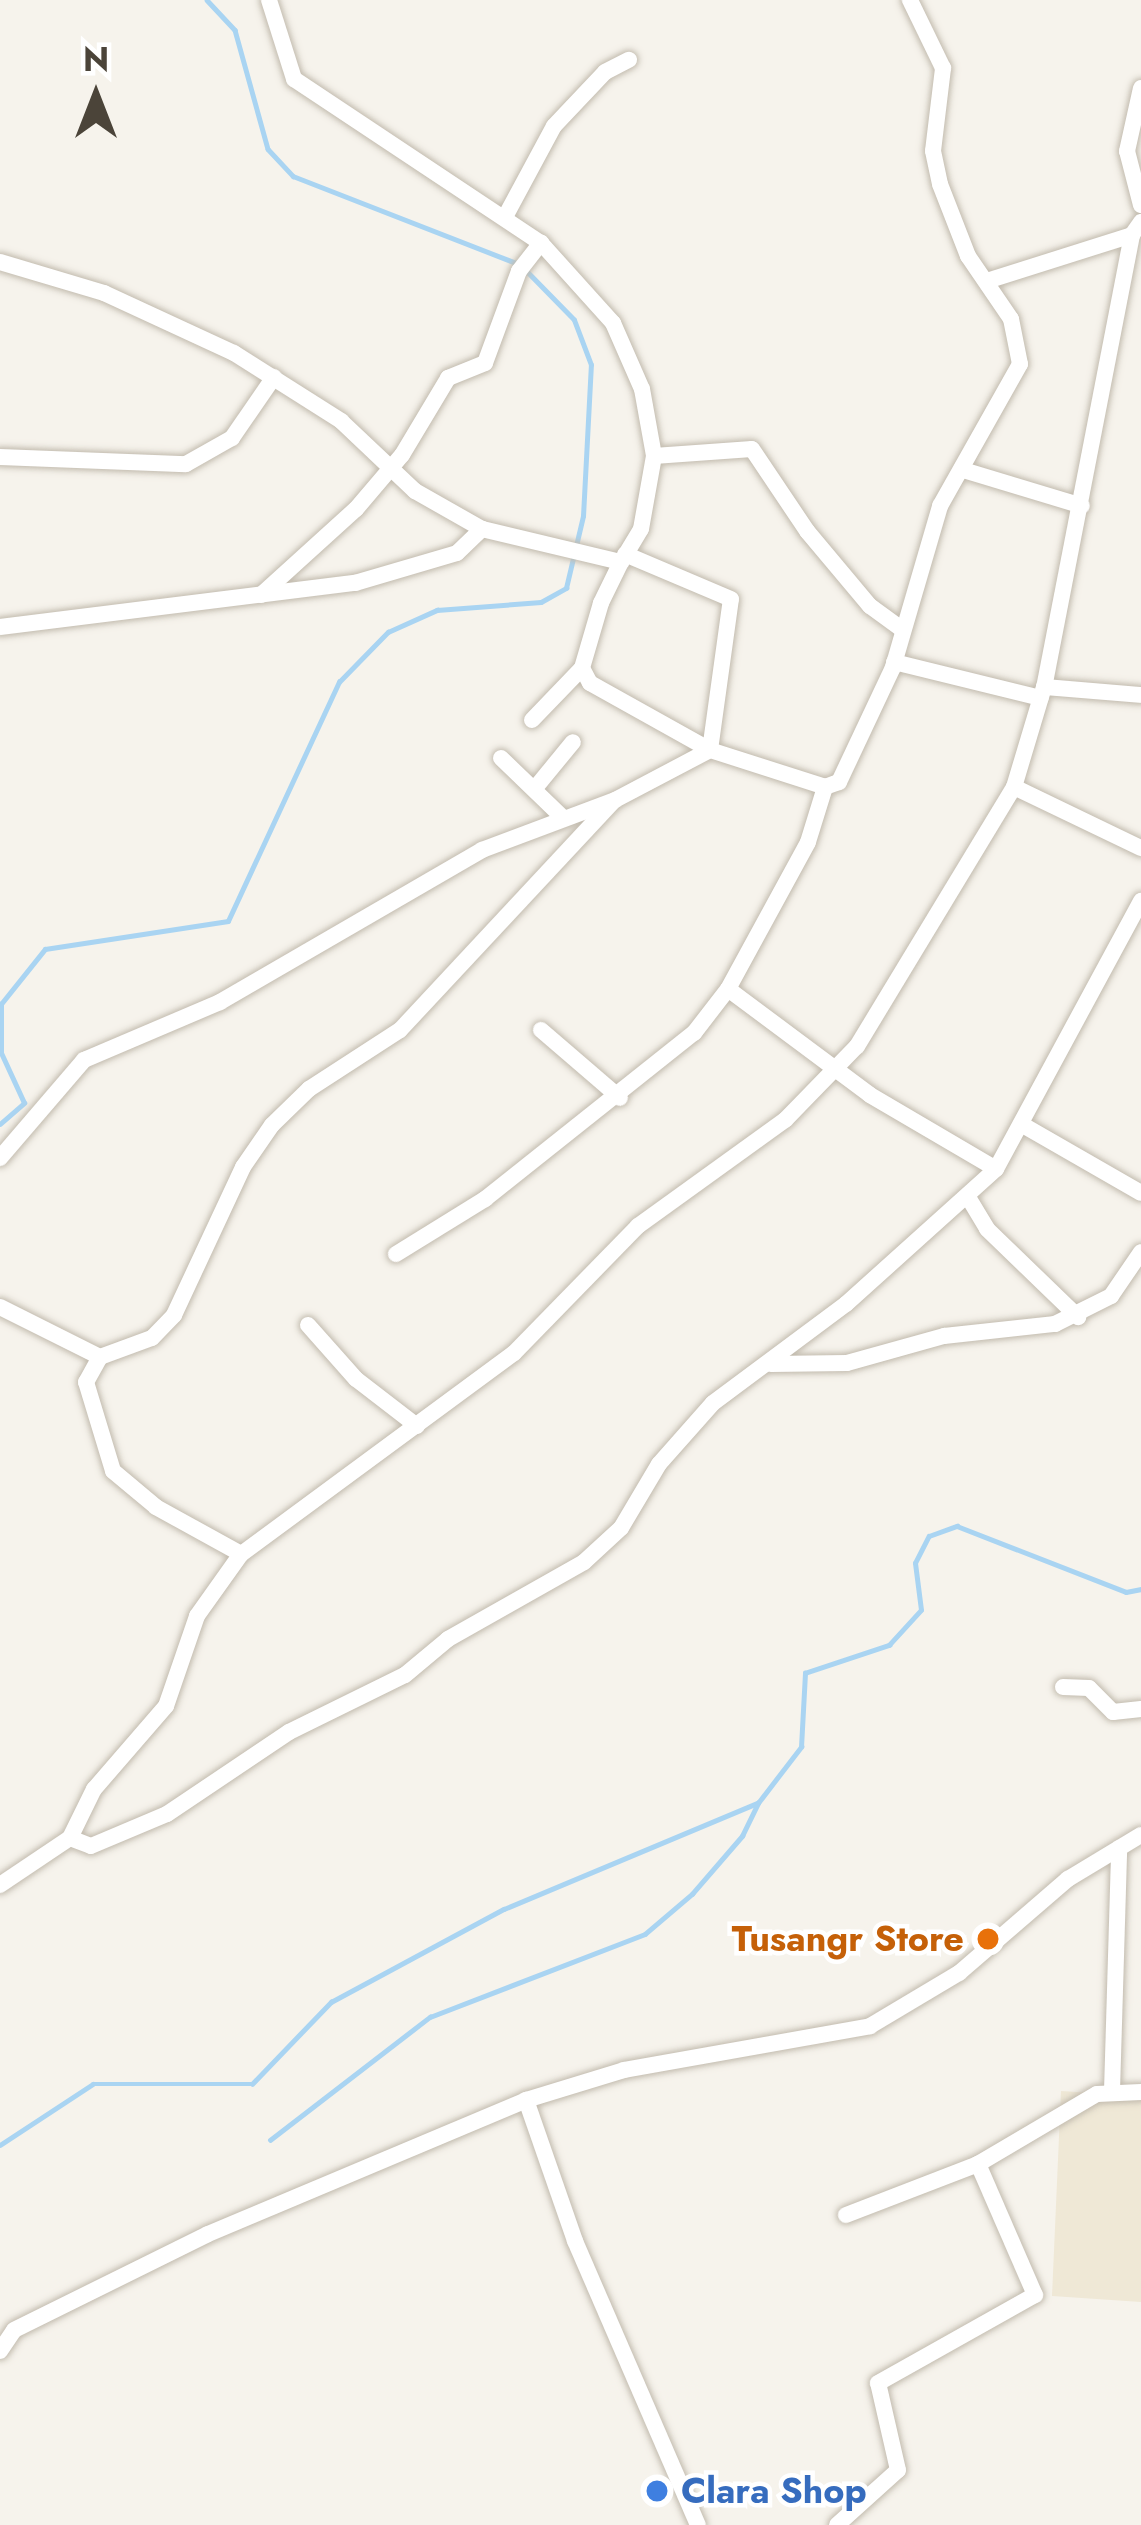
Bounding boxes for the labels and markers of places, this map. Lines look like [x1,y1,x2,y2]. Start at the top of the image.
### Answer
place label: Tusangr Store [732,1917,964,1961]
marker: Tusangr Store [975,1926,1001,1952]
place label: Clara Shop [681,2469,867,2513]
marker: Clara Shop [644,2478,670,2504]

